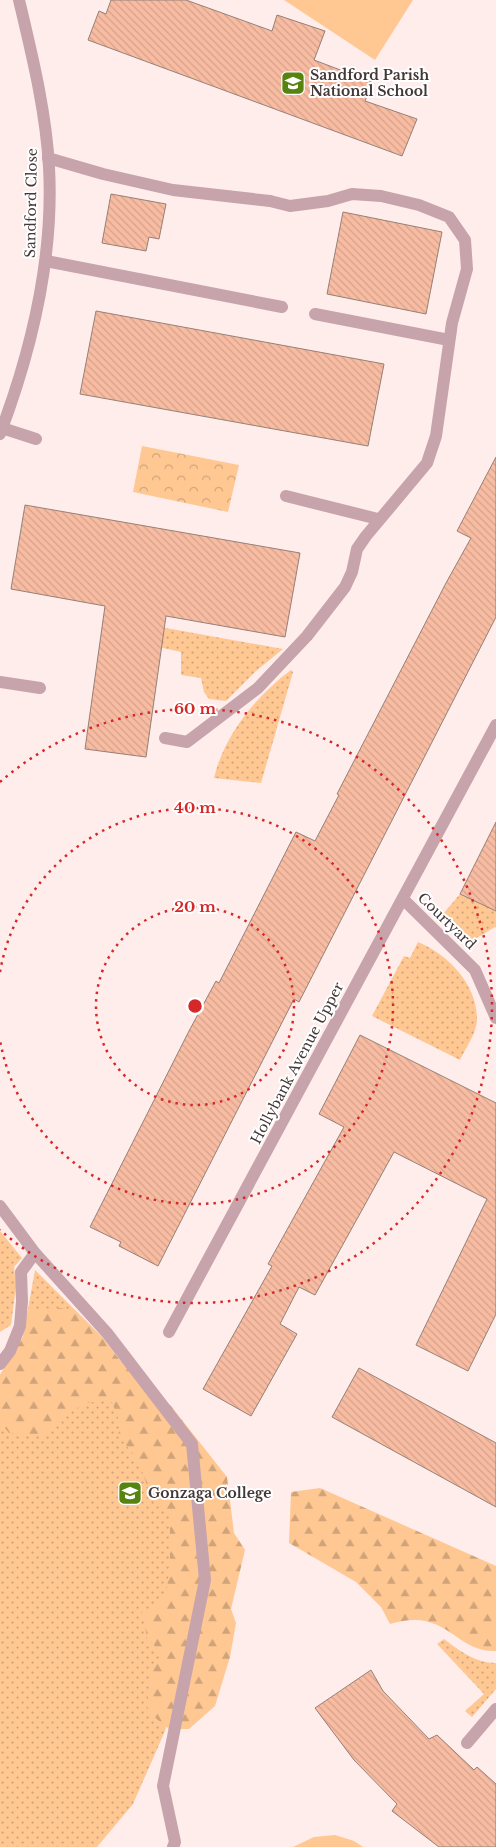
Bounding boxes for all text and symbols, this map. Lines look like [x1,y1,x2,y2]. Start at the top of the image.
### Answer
place label: Sandford Parish National School [310,66,429,100]
school or university icon: Sandford Parish National School [280,70,306,96]
street label: Sandford Close [21,148,41,258]
text: 60 m [174,699,216,718]
text: 40 m [174,798,216,817]
street label: Courtyard [414,889,480,954]
text: 20 m [174,897,216,916]
street label: Hollybank Avenue Upper [247,979,348,1147]
centre of rings [186,997,204,1015]
school or university icon: Gonzaga College [117,1480,143,1506]
place label: Gonzaga College [148,1484,272,1502]

